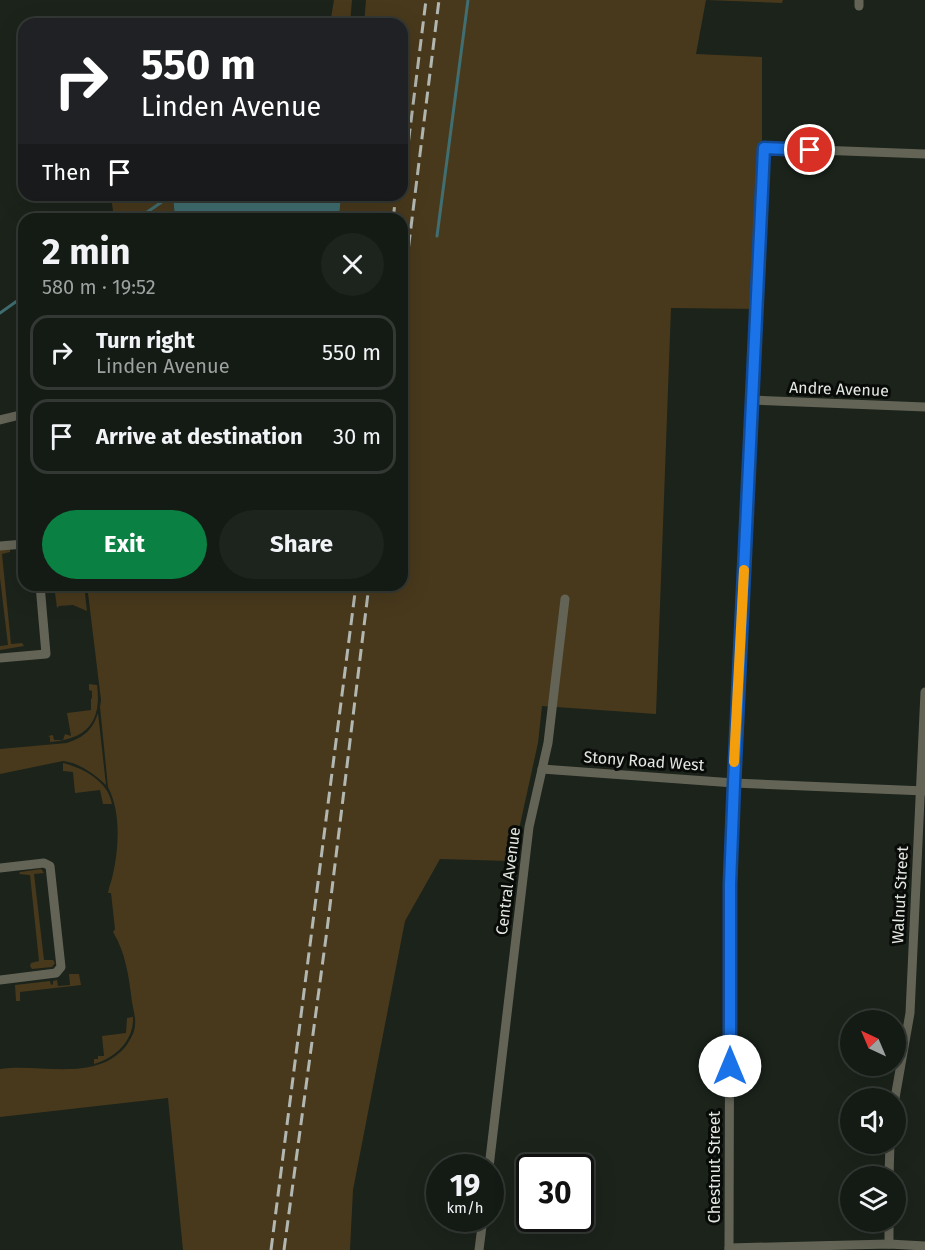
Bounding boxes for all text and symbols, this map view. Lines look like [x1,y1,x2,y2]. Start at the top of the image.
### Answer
text: 550 m [141,40,256,90]
icon: right [42,42,120,120]
text: Linden Avenue [141,91,321,123]
pin [784,124,835,175]
icon: arrive [793,133,826,166]
icon: arrive [103,156,136,189]
text: Then [42,159,91,186]
text: 2 min [42,230,131,274]
button: close [321,233,384,296]
text: 580 m · 19:52 [42,275,156,299]
text: Turn right [96,327,195,354]
icon: right [45,336,78,369]
text: 550 m [322,339,381,366]
text: Linden Avenue [96,354,230,378]
street label: Andre Avenue [789,378,889,400]
icon: arrive [45,420,78,453]
text: Arrive at destination [96,423,303,450]
text: 30 m [333,423,381,450]
button: Exit [42,510,207,579]
button: Share [219,510,384,579]
street label: Stony Road West [583,747,705,775]
street label: Central Avenue [492,826,524,936]
street label: Walnut Street [888,845,912,944]
north arrow [840,1010,906,1076]
map controls [840,1010,906,1232]
position arrow [698,1034,762,1098]
button: sound [840,1088,906,1154]
street label: Chestnut Street [705,1111,724,1223]
speed limit sign: 30 [516,1154,594,1232]
button: layers [840,1166,906,1232]
text: 19 [450,1168,480,1204]
text: km/h [446,1199,484,1217]

